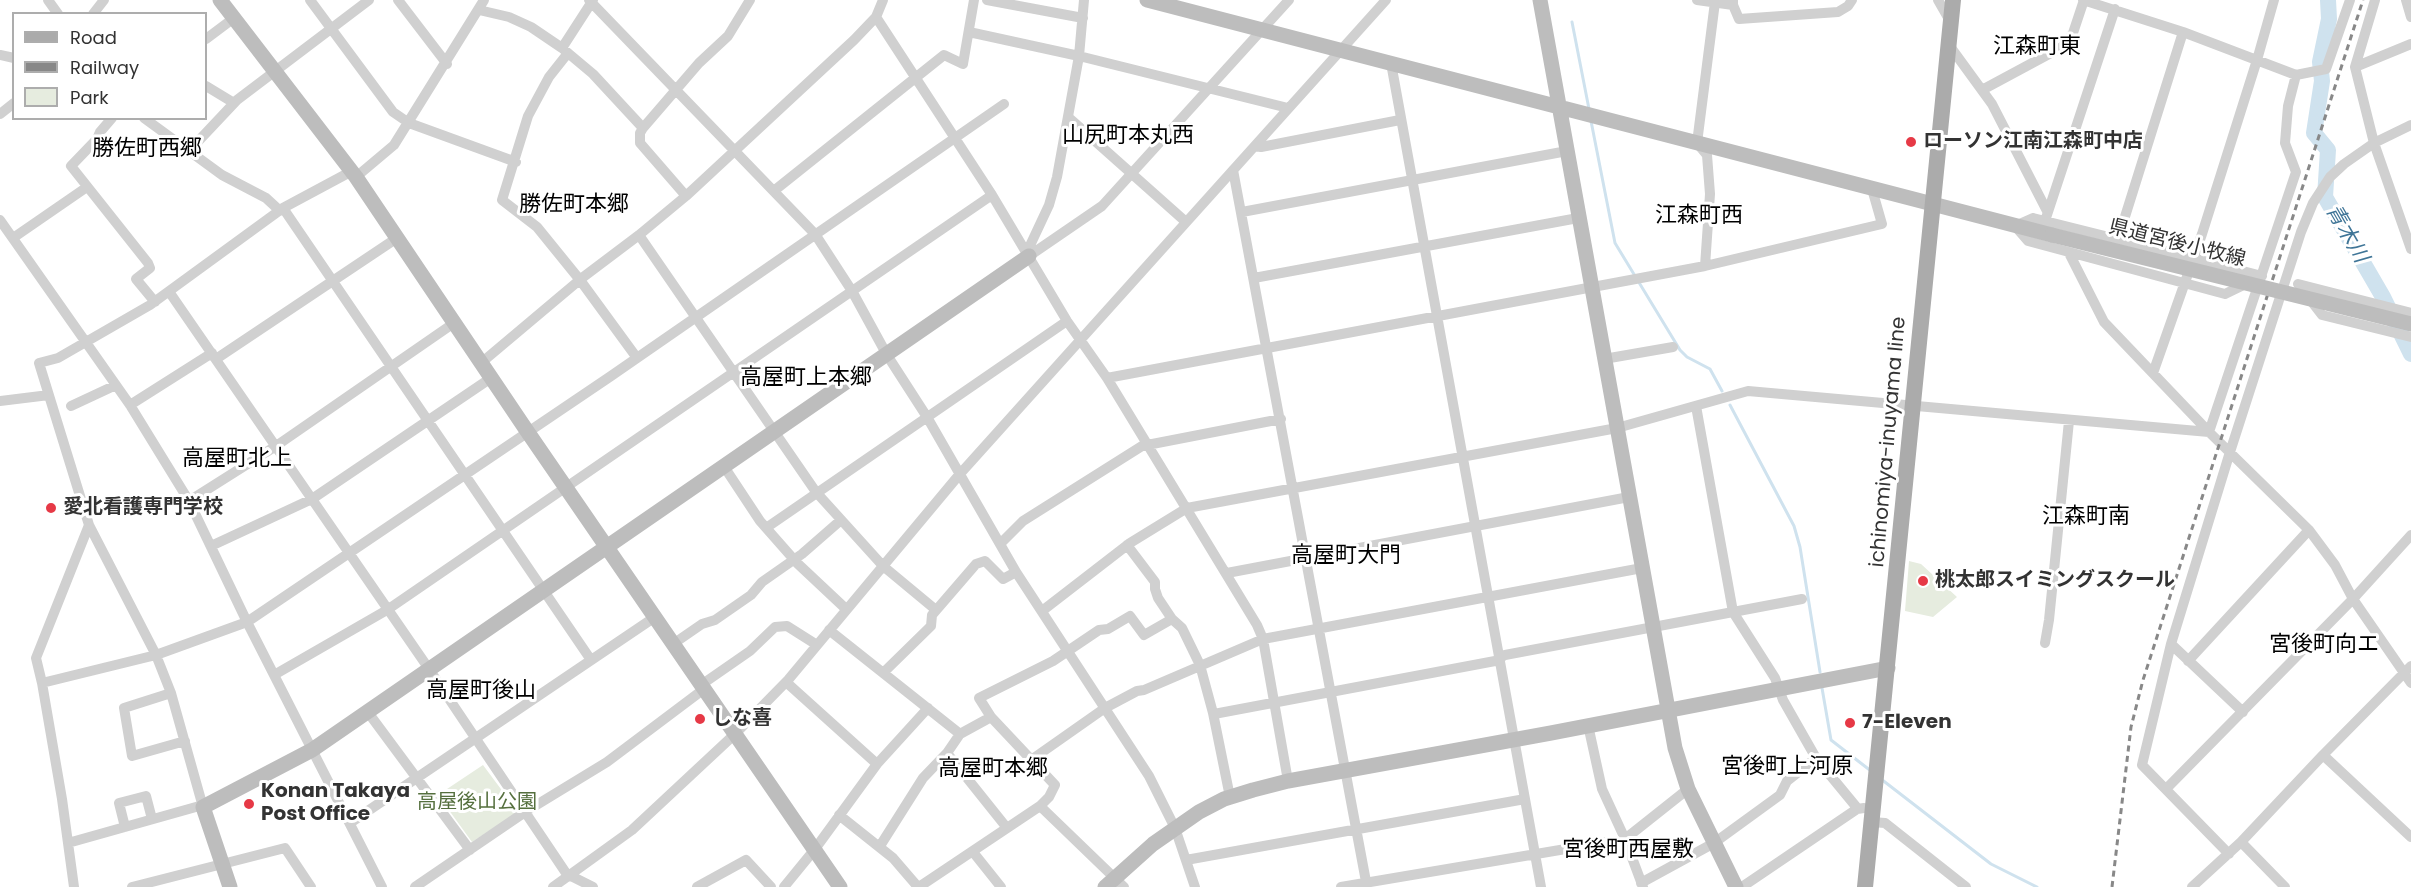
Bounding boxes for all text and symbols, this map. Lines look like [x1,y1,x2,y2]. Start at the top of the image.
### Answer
legend [12,12,207,120]
text: Road [70,25,117,50]
district label: 江森町東 [1993,34,2081,60]
text: Railway [70,55,139,80]
text: Park [70,85,109,110]
district label: 山尻町本丸西 [1062,123,1194,149]
place label: ローソン江南江森町中店 [1923,130,2143,154]
marker: ローソン江南江森町中店 [1904,135,1918,149]
district label: 勝佐町西郷 [92,136,202,162]
district label: 勝佐町本郷 [519,192,629,218]
water label: 青木川 [2319,200,2373,268]
district label: 江森町西 [1655,203,1743,229]
street label: 県道宮後小牧線 [2106,215,2248,273]
street label: ichinomiya-inuyama line [1866,316,1912,568]
district label: 高屋町上本郷 [740,365,872,391]
district label: 高屋町北上 [182,446,292,472]
place label: 愛北看護専門学校 [63,496,223,520]
marker: 愛北看護専門学校 [44,501,58,515]
district label: 江森町南 [2042,504,2130,530]
district label: 高屋町大門 [1291,543,1401,569]
place label: 桃太郎スイミングスクール [1935,569,2175,593]
marker: 桃太郎スイミングスクール [1916,574,1930,588]
district label: 宮後町向エ [2269,632,2379,658]
district label: 高屋町後山 [426,678,536,704]
place label: しな喜 [712,707,772,731]
place label: 7-Eleven [1862,711,1952,735]
marker: しな喜 [693,712,707,726]
marker: 7-Eleven [1843,716,1857,730]
district label: 宮後町上河原 [1721,754,1853,780]
district label: 高屋町本郷 [938,756,1048,782]
place label: Konan Takaya Post Office [261,780,410,827]
park label: 高屋後山公園 [417,791,537,815]
marker: Konan Takaya Post Office [242,797,256,811]
district label: 宮後町西屋敷 [1562,837,1694,863]

